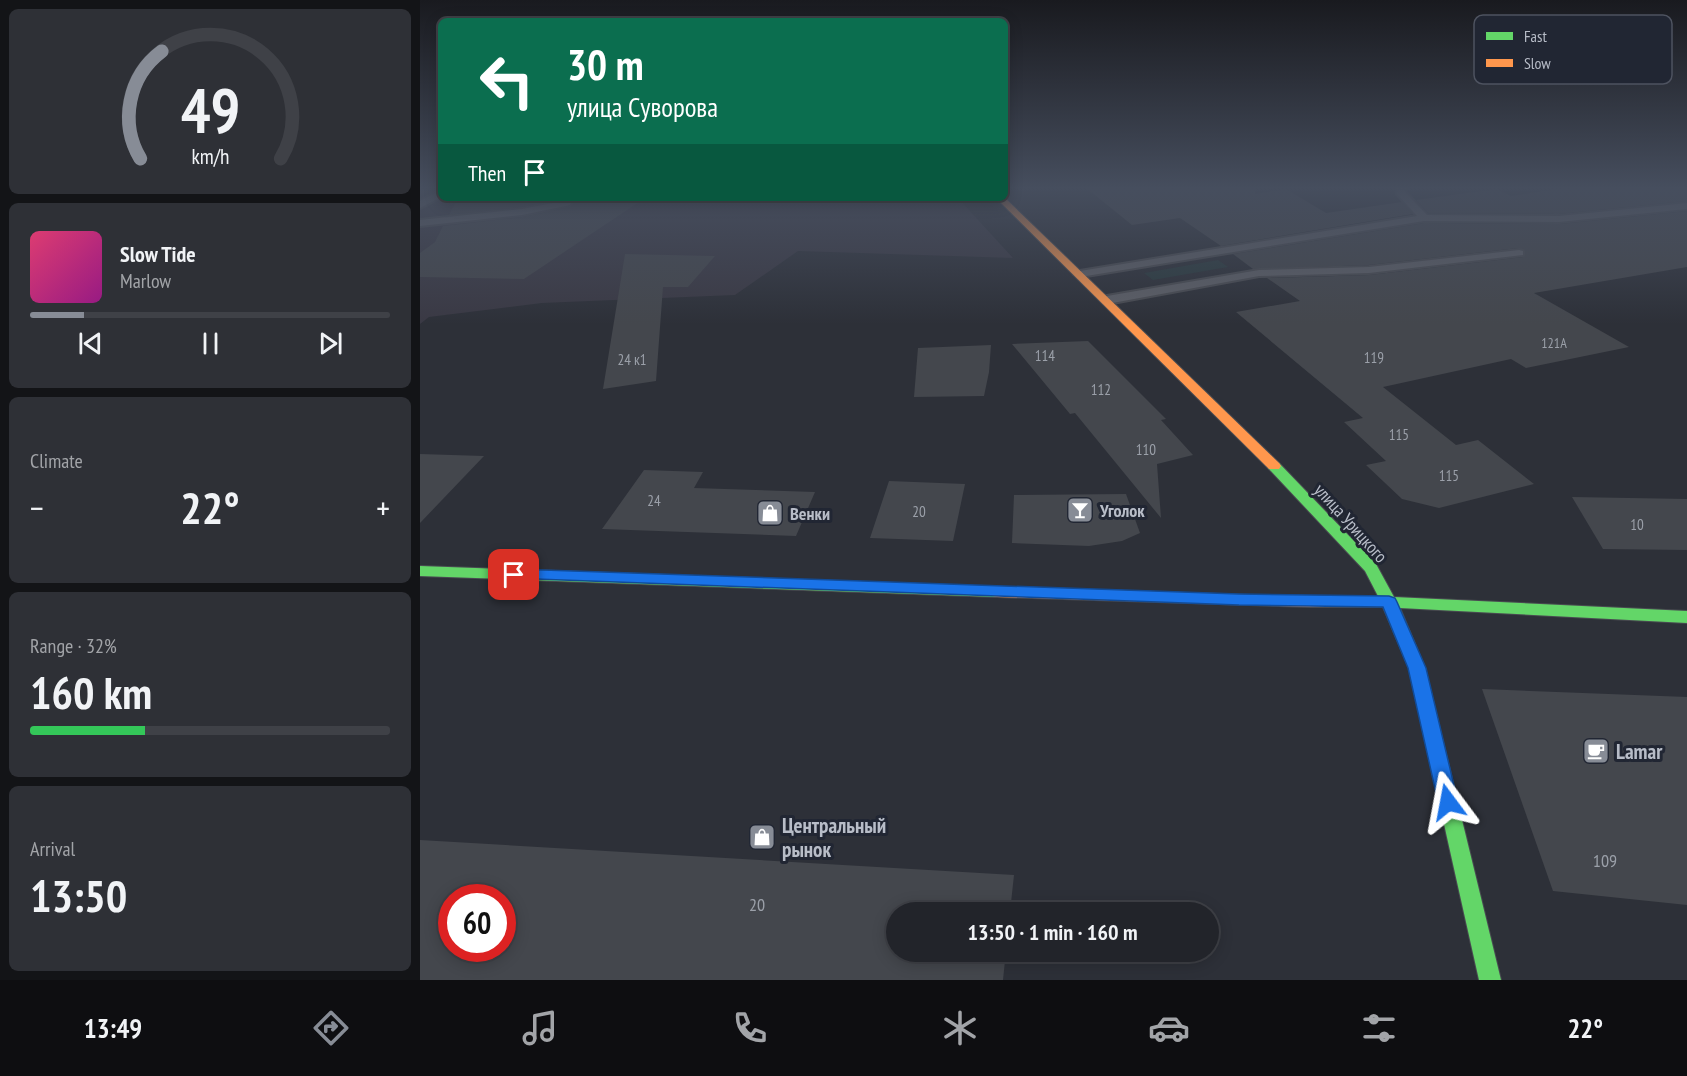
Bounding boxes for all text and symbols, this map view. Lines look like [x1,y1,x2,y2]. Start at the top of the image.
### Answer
legend [1474,15,1672,84]
text: Fast [1524,26,1547,46]
text: 30 m [567,37,644,92]
icon: left [468,42,546,120]
text: Slow [1524,53,1551,73]
text: 49 [180,69,240,150]
text: улица Суворова [567,90,718,124]
text: km/h [191,142,229,170]
icon: arrive [518,156,551,189]
text: Then [468,159,506,187]
text: Slow Tide [120,240,196,268]
text: Marlow [120,268,171,294]
icon: previous [74,327,107,360]
icon: pause [194,327,227,360]
icon: next [314,327,347,360]
house number: 121А [1541,334,1567,352]
house number: 114 [1035,346,1055,365]
house number: 119 [1364,348,1384,367]
house number: 24 к1 [617,350,647,369]
house number: 112 [1091,380,1111,399]
house number: 115 [1389,425,1409,444]
house number: 110 [1136,440,1156,459]
text: Climate [30,448,83,474]
house number: 115 [1439,466,1459,485]
text: 22° [180,478,240,536]
street label: улица Урицкого [1309,479,1393,568]
text: − [30,486,44,529]
text: + [376,486,390,529]
house number: 24 [647,491,661,510]
bar icon: Уголок [1065,495,1095,525]
shop icon: Венки [755,498,785,528]
place label: Уголок [1099,499,1145,522]
place label: Венки [790,502,830,525]
house number: 20 [912,502,926,521]
house number: 10 [1630,515,1644,534]
pin [488,549,539,600]
icon: arrive [497,558,530,591]
text: Range · 32% [30,633,117,659]
text: 160 km [30,663,152,721]
cafe icon: Lamar [1581,736,1611,766]
place label: Lamar [1616,738,1663,765]
position arrow [1416,770,1480,834]
place label: Центральный рынок [782,812,886,863]
shop icon: Центральный рынок [747,822,777,852]
text: Arrival [30,836,75,862]
house number: 109 [1593,849,1617,872]
text: 13:50 [30,866,127,924]
speed limit sign: 60 [438,884,516,962]
house number: 20 [749,893,765,916]
text: 13:50 · 1 min · 160 m [967,918,1138,946]
icon: directions [310,1007,352,1049]
icon: music [519,1007,561,1049]
icon: phone [729,1007,771,1049]
icon: climate [939,1007,981,1049]
icon: car [1148,1007,1190,1049]
icon: filters [1358,1007,1400,1049]
text: 13:49 [84,1011,142,1045]
text: 22° [1567,1011,1603,1045]

